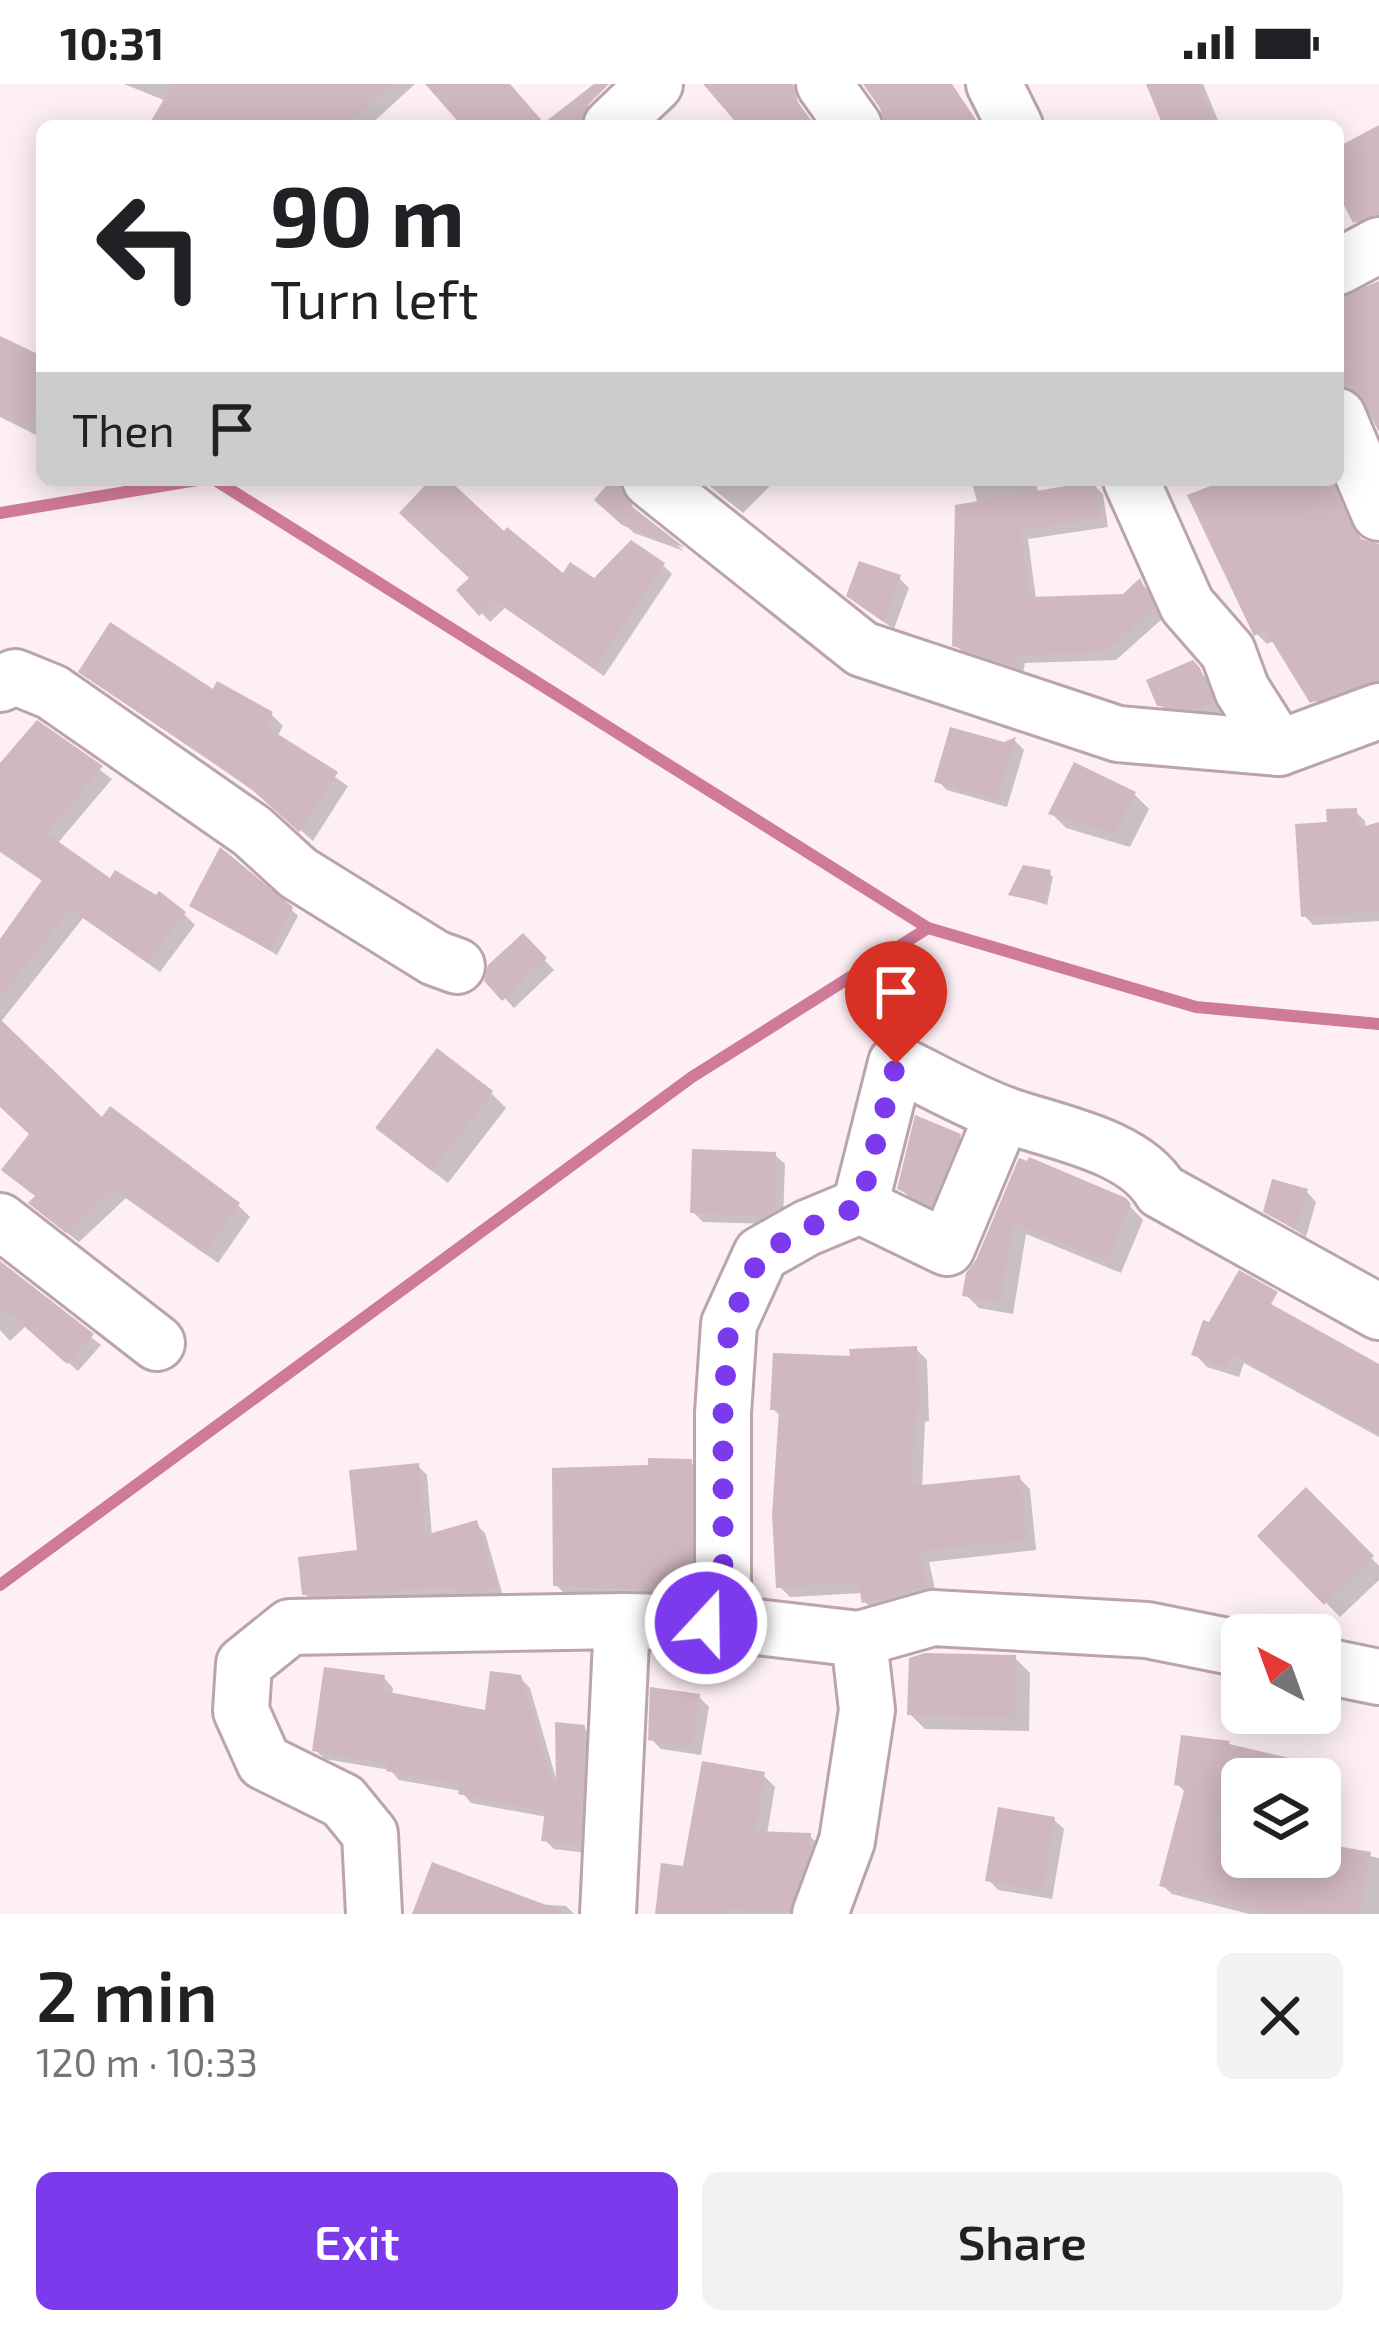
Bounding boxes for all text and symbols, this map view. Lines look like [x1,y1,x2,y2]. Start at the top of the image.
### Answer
text: 10:31 [60,15,164,69]
text: 90 m [270,163,465,264]
icon: left [72,168,228,324]
text: Turn left [270,265,479,330]
icon: arrive [199,396,265,462]
text: Then [72,402,175,456]
pin [845,941,947,1064]
icon: arrive [863,959,929,1025]
position arrow [643,1560,769,1686]
north arrow [1221,1614,1341,1734]
map controls [1221,1614,1341,1878]
button: layers [1221,1758,1341,1878]
text: 2 min [36,1950,218,2036]
button: close [1217,1953,1343,2079]
text: 120 m · 10:33 [36,2038,258,2085]
button: Exit [36,2172,678,2310]
button: Share [702,2172,1343,2310]

